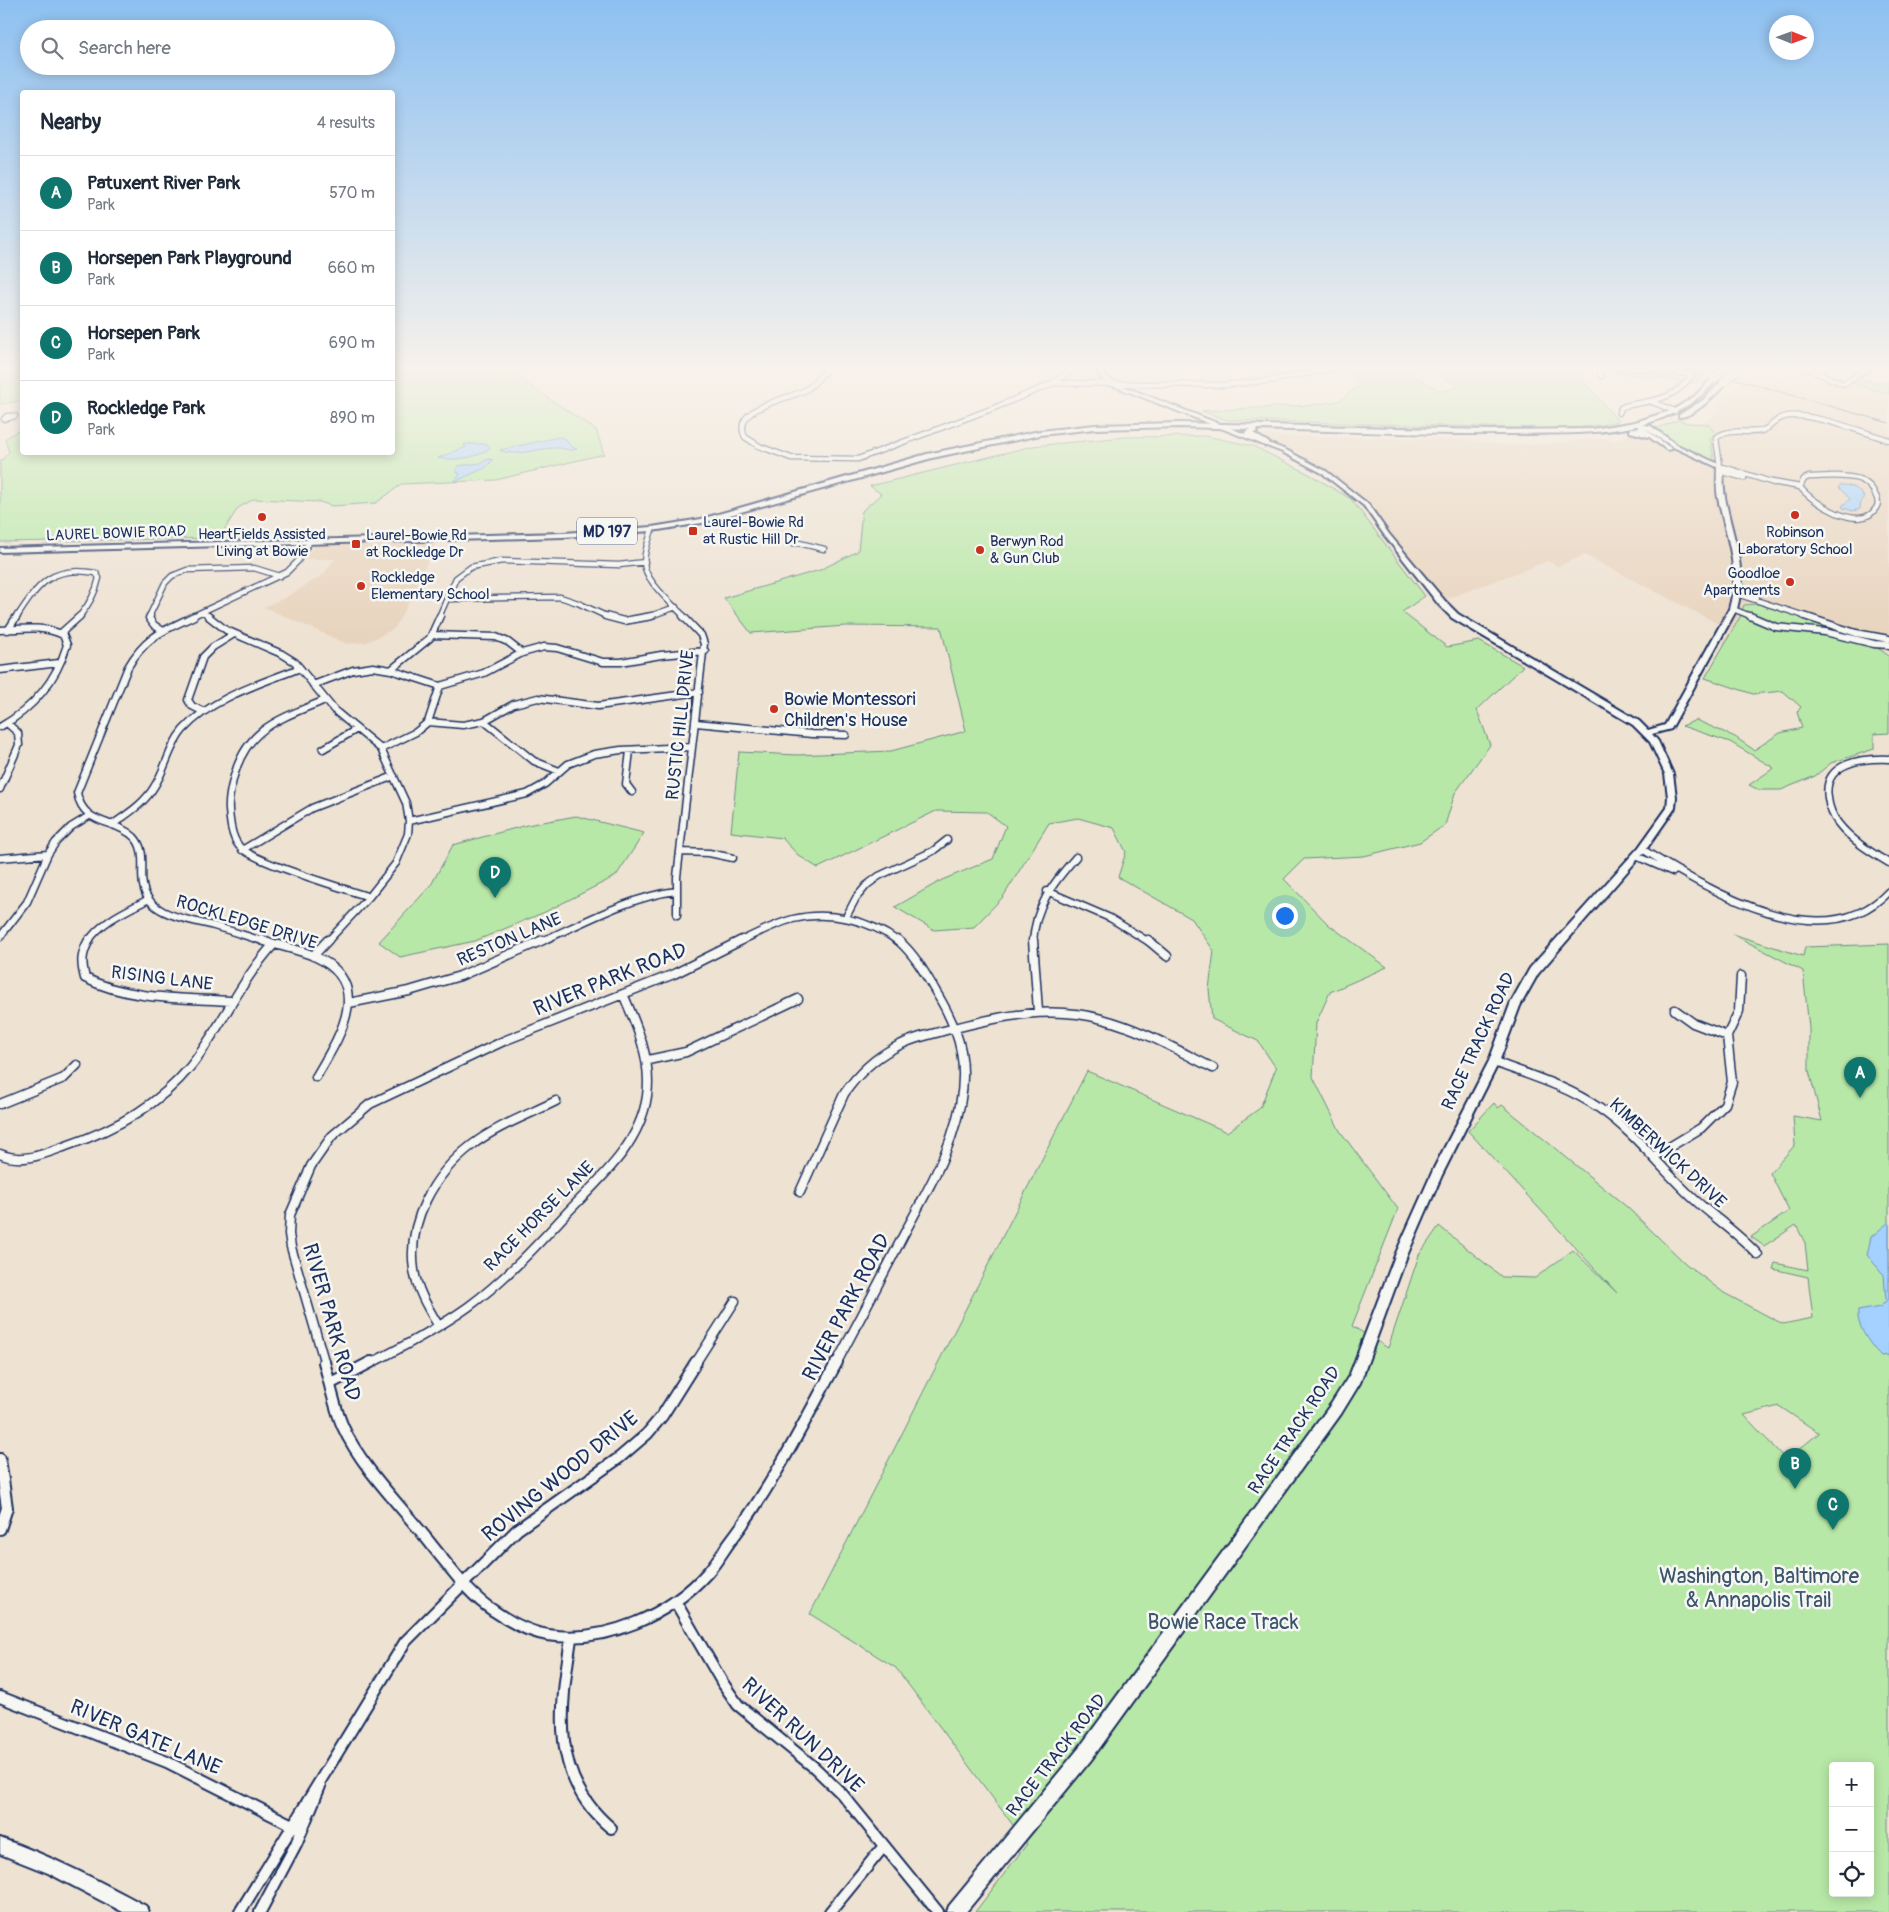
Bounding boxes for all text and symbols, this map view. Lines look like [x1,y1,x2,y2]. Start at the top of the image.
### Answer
north arrow [1769,15,1814,60]
search box [20,20,395,75]
icon: search [38,34,66,62]
text: Search here [78,36,171,60]
text: Nearby [40,109,101,136]
text: 4 results [317,113,375,133]
text: Patuxent River Park [87,171,240,195]
text: A [51,183,61,203]
text: 570 m [329,183,375,203]
text: Park [87,195,115,215]
text: Horsepen Park Playground [87,246,292,270]
text: B [51,258,61,278]
text: 660 m [328,258,375,278]
text: Park [87,270,115,290]
text: Horsepen Park [87,321,200,345]
text: C [51,333,61,353]
text: 690 m [329,333,375,353]
text: Park [87,345,115,365]
text: Rockledge Park [87,396,205,420]
text: D [51,408,61,428]
text: 890 m [330,408,375,428]
text: Park [87,420,115,440]
marker: Robinson Laboratory School [1789,509,1801,521]
marker: HeartFields Assisted Living at Bowie [256,511,268,523]
place label: Laurel-Bowie Rd at Rustic Hill Dr [703,513,804,549]
road number: MD 197 [577,518,637,544]
street label: LAUREL BOWIE ROAD [46,522,186,545]
place label: Robinson Laboratory School [1738,523,1852,559]
place label: HeartFields Assisted Living at Bowie [198,525,326,561]
marker: Laurel-Bowie Rd at Rustic Hill Dr [687,525,699,537]
place label: Laurel-Bowie Rd at Rockledge Dr [366,526,467,562]
place label: Berwyn Rod & Gun Club [990,532,1064,568]
marker: Laurel-Bowie Rd at Rockledge Dr [350,538,362,550]
marker: Berwyn Rod & Gun Club [974,544,986,556]
place label: Goodloe Apartments [1703,564,1781,600]
place label: Rockledge Elementary School [371,568,490,604]
marker: Goodloe Apartments [1784,576,1796,588]
marker: Rockledge Elementary School [355,580,367,592]
street label: RUSTIC HILL DRIVE [661,649,700,801]
place label: Bowie Montessori Children's House [784,688,916,732]
marker: Bowie Montessori Children's House [768,703,780,715]
pin: D [479,857,511,898]
street label: ROCKLEDGE DRIVE [173,890,320,955]
your location [1272,903,1298,929]
street label: RESTON LANE [454,907,565,972]
street label: RIVER PARK ROAD [530,936,691,1022]
street label: RISING LANE [110,961,214,996]
street label: RACE TRACK ROAD [1436,969,1520,1114]
pin: A [1844,1057,1876,1098]
street label: KIMBERWICK DRIVE [1604,1093,1731,1214]
street label: RACE HORSE LANE [479,1156,599,1276]
street label: RIVER PARK ROAD [796,1229,897,1385]
street label: RIVER PARK ROAD [296,1240,367,1404]
street label: RACE TRACK ROAD [1243,1362,1346,1499]
street label: ROVING WOOD DRIVE [477,1405,644,1548]
pin: B [1779,1448,1811,1489]
pin: C [1817,1489,1849,1530]
park label: Washington, Baltimore & Annapolis Trail [1659,1563,1860,1614]
park label: Bowie Race Track [1148,1609,1299,1636]
street label: RIVER RUN DRIVE [736,1672,870,1799]
street label: RACE TRACK ROAD [1001,1689,1111,1821]
street label: RIVER GATE LANE [66,1693,226,1782]
map controls [1829,1762,1874,1897]
button: + [1829,1762,1874,1807]
button: − [1829,1807,1874,1852]
button: locate [1829,1852,1874,1897]

